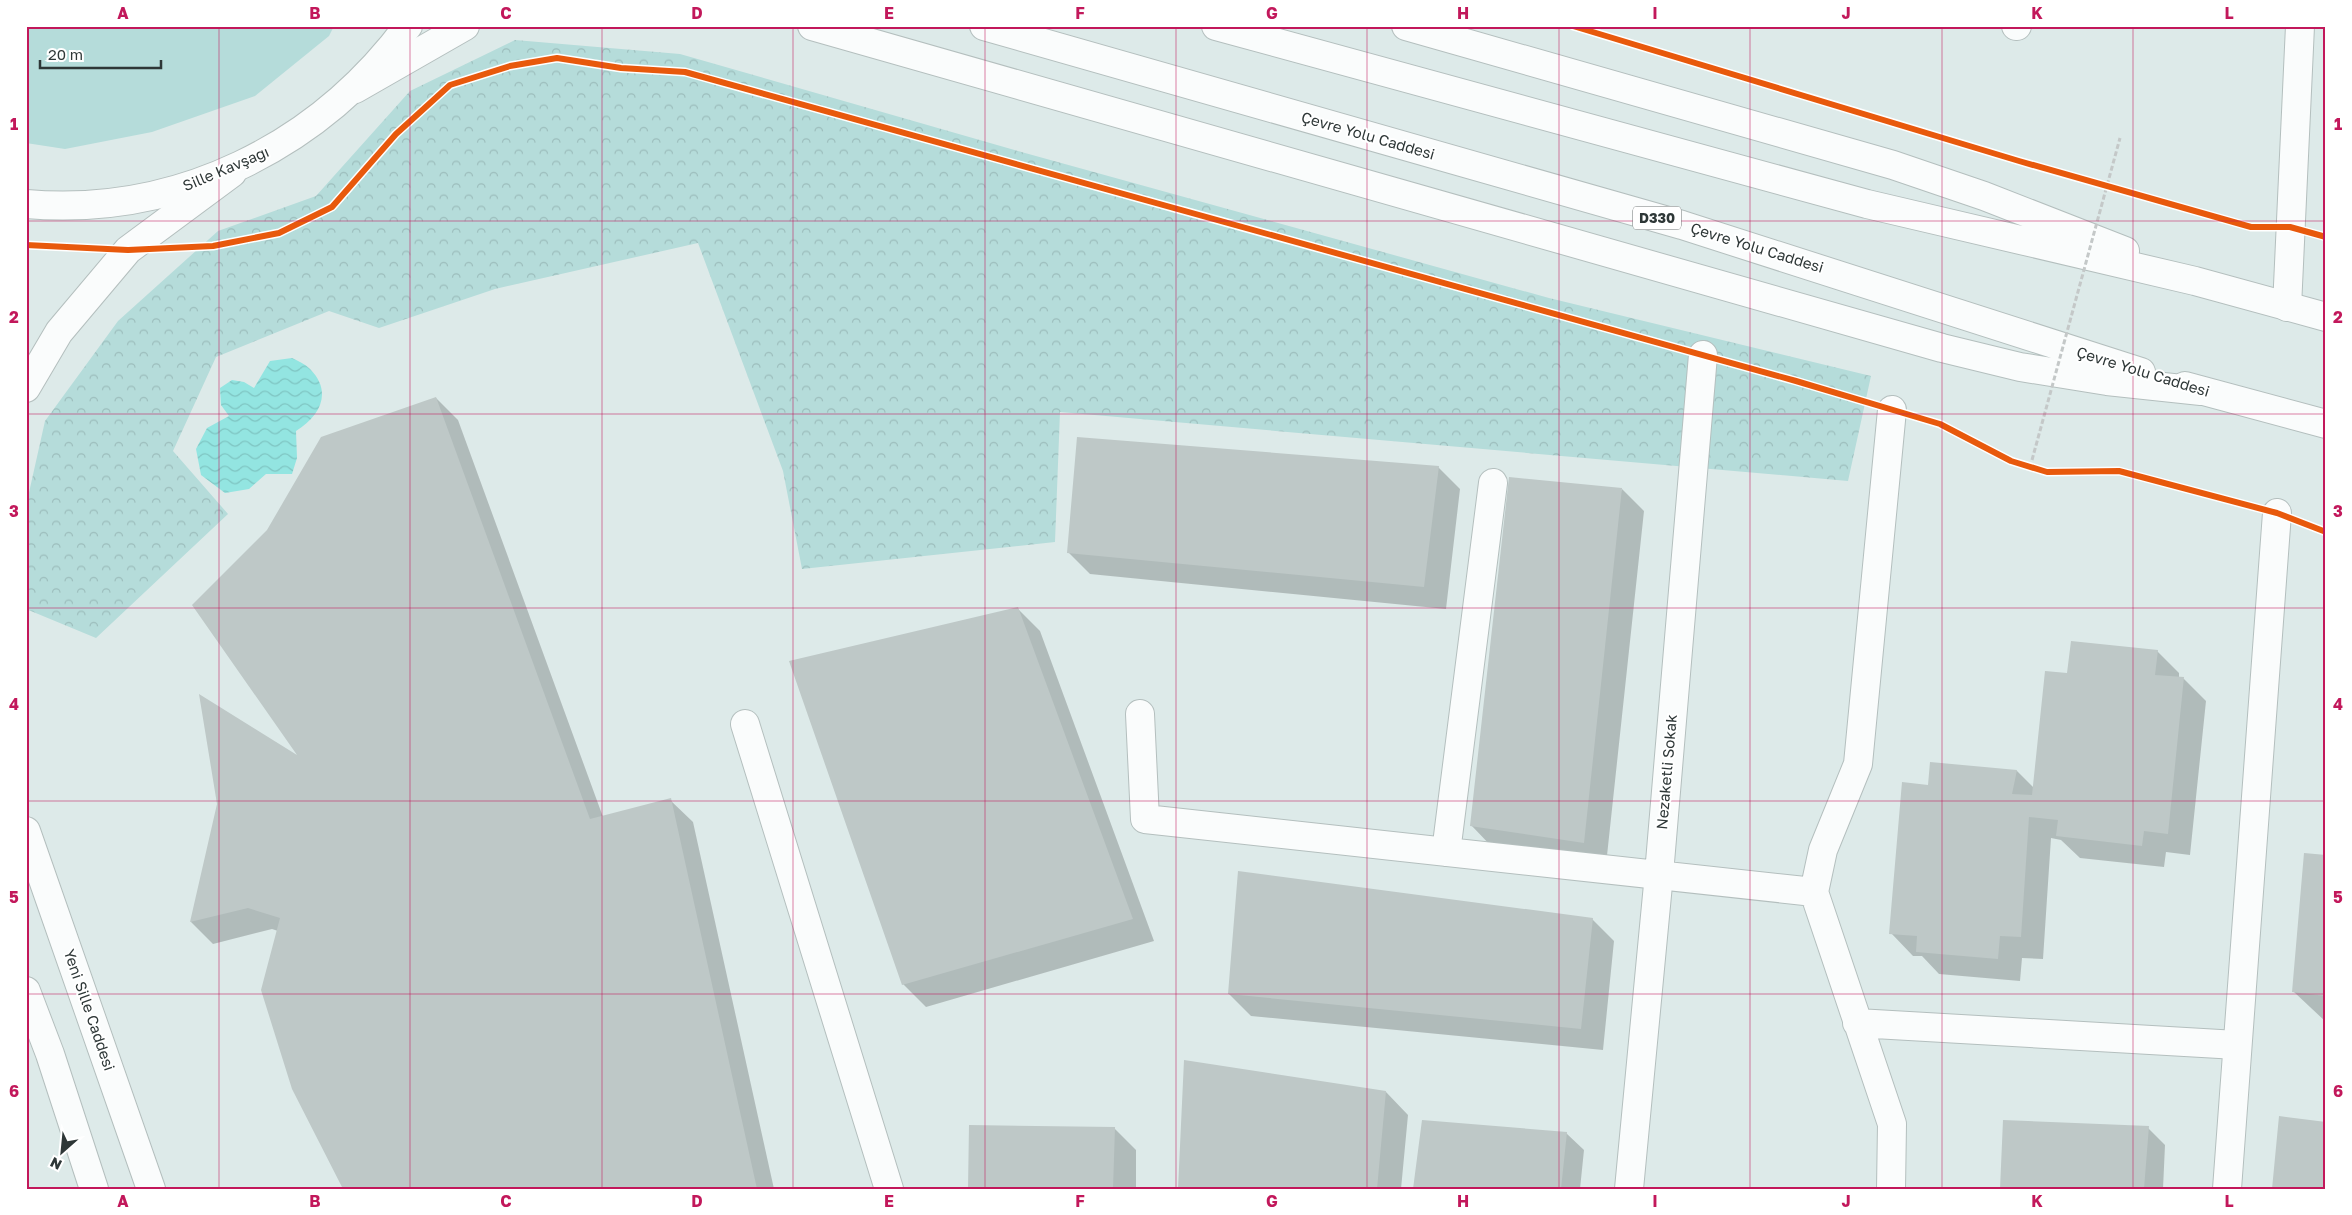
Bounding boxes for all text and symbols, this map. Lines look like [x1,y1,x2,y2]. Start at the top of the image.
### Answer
text: A [117,3,129,23]
text: B [309,3,321,23]
text: C [500,3,512,23]
text: D [691,3,703,23]
text: E [884,3,894,23]
text: F [1075,3,1085,23]
text: G [1266,3,1278,23]
text: H [1457,3,1469,23]
text: I [1652,3,1658,23]
text: J [1841,3,1851,23]
text: K [2031,3,2043,23]
text: L [2224,3,2234,23]
scale bar [40,38,161,70]
text: 20 m [48,45,83,63]
street label: Çevre Yolu Caddesi [1299,107,1437,163]
text: 1 [10,114,18,134]
text: 1 [2334,114,2342,134]
street label: Sille Kavşağı [180,142,271,194]
road number: D330 [1633,207,1681,230]
street label: Çevre Yolu Caddesi [1689,218,1826,276]
text: 2 [9,307,19,327]
text: 2 [2333,307,2343,327]
street label: Çevre Yolu Caddesi [2075,342,2212,400]
text: 3 [9,501,19,521]
text: 3 [2333,501,2343,521]
text: 4 [9,694,19,714]
text: 4 [2333,694,2343,714]
street label: Nezaketli Sokak [1652,713,1680,830]
text: 5 [9,887,19,907]
text: 5 [2333,887,2343,907]
street label: Yeni Sille Caddesi [61,947,119,1073]
text: 6 [9,1081,19,1101]
text: 6 [2333,1081,2343,1101]
north arrow [38,1128,88,1178]
text: N [47,1154,64,1174]
text: A [117,1191,129,1211]
text: B [309,1191,321,1211]
text: C [500,1191,512,1211]
text: D [691,1191,703,1211]
text: E [884,1191,894,1211]
text: F [1075,1191,1085,1211]
text: G [1266,1191,1278,1211]
text: H [1457,1191,1469,1211]
text: I [1652,1191,1658,1211]
text: J [1841,1191,1851,1211]
text: K [2031,1191,2043,1211]
text: L [2224,1191,2234,1211]

